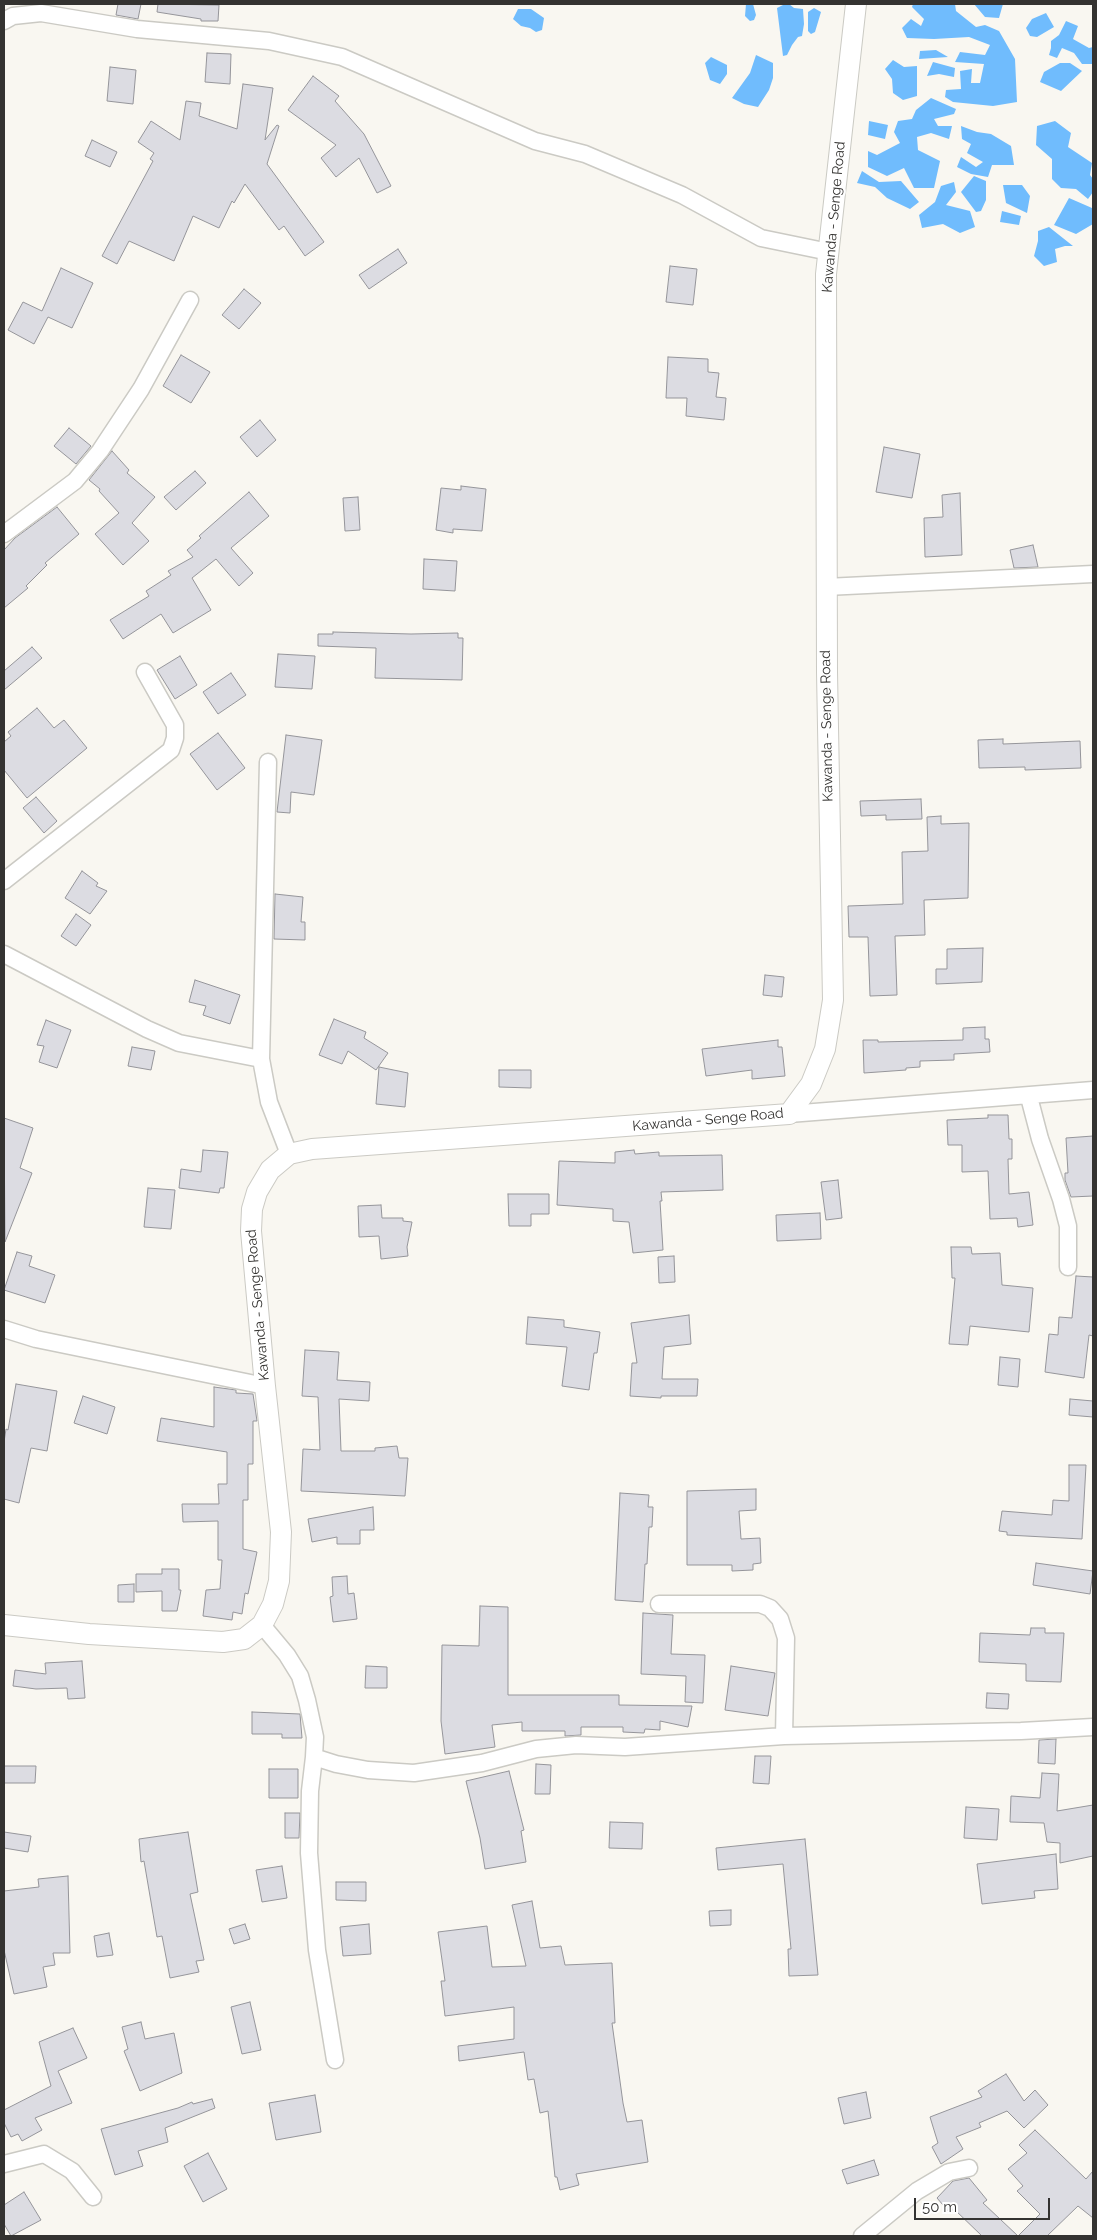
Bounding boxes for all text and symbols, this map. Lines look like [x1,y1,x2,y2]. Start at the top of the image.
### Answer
street label: Kawanda - Senge Road [819,141,849,293]
street label: Kawanda - Senge Road [817,650,837,802]
street label: Kawanda - Senge Road [632,1105,784,1135]
street label: Kawanda - Senge Road [243,1229,273,1381]
scale bar [917,2188,1053,2220]
text: 50 m [922,2198,957,2216]

